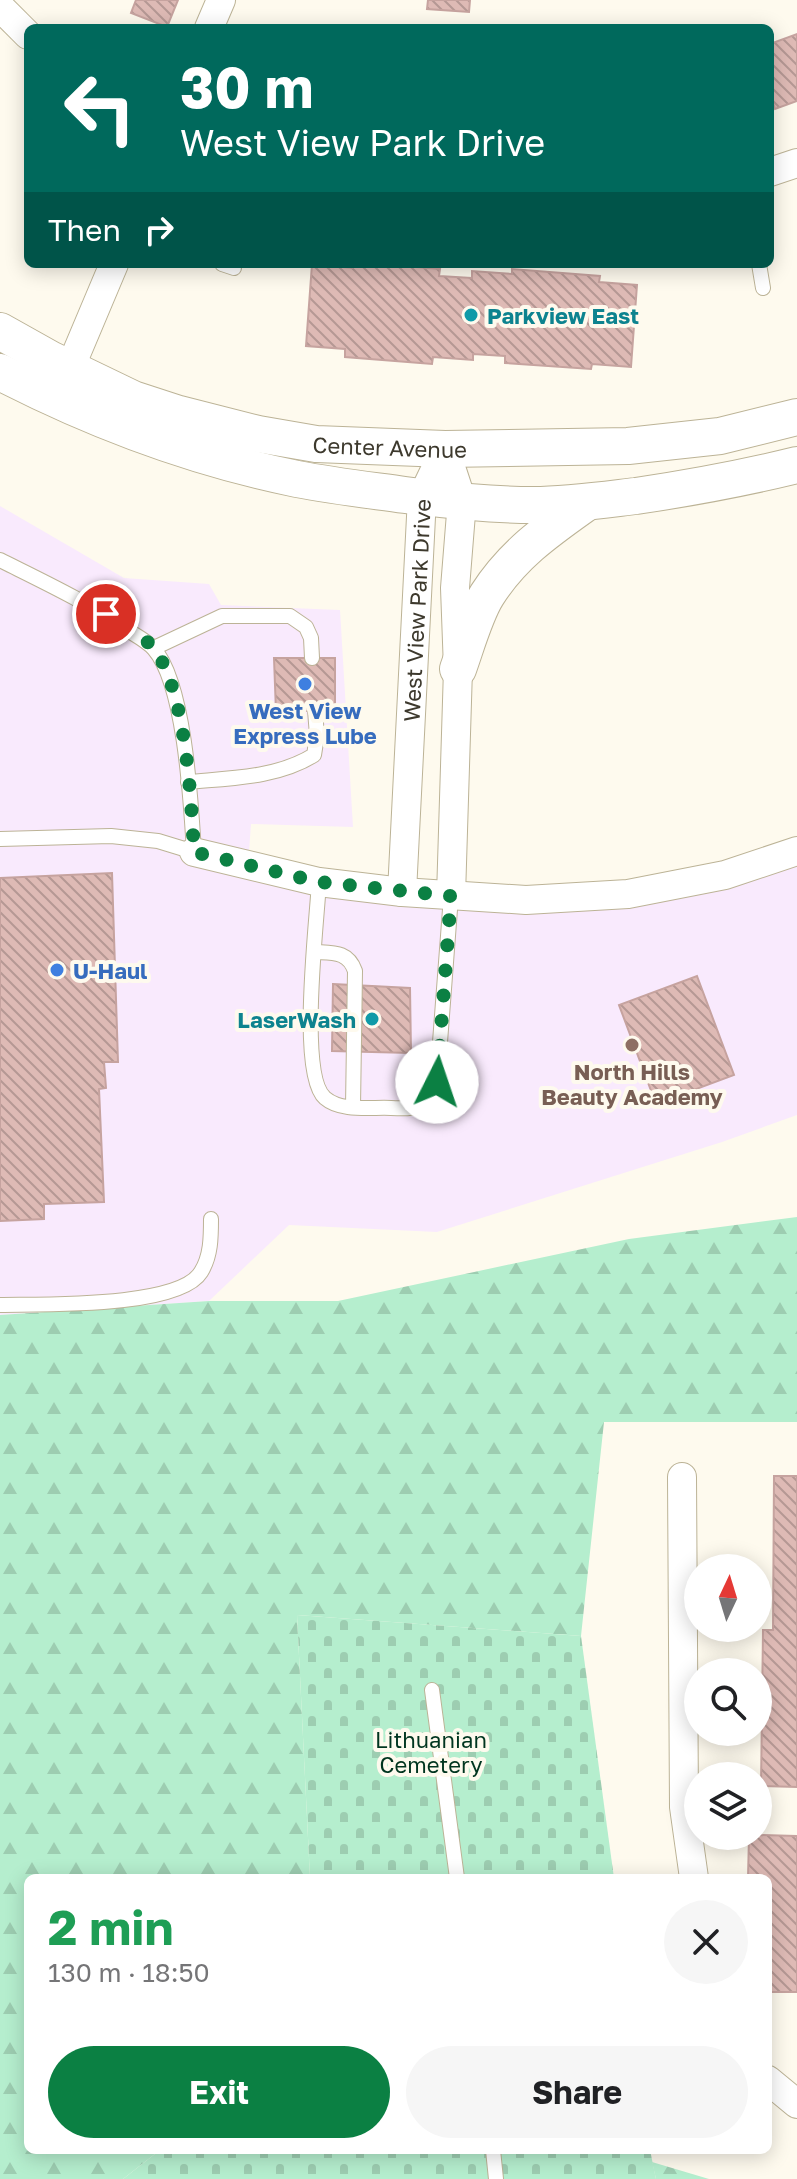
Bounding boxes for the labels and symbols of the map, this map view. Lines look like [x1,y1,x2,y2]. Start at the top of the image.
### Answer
place label: Parkview East [487,302,639,329]
marker: Parkview East [462,306,480,324]
street label: Center Avenue [312,430,467,463]
street label: West View Park Drive [397,498,435,723]
pin [72,580,140,648]
marker: West View Express Lube [296,675,314,693]
place label: West View Express Lube [233,697,377,749]
place label: U-Haul [73,957,147,984]
marker: U-Haul [48,961,66,979]
place label: LaserWash [237,1006,356,1033]
marker: LaserWash [363,1010,381,1028]
marker: North Hills Beauty Academy [623,1036,641,1054]
position arrow [395,1040,479,1124]
place label: North Hills Beauty Academy [541,1058,723,1110]
north arrow [684,1554,772,1642]
park label: Lithuanian Cemetery [375,1726,487,1778]

